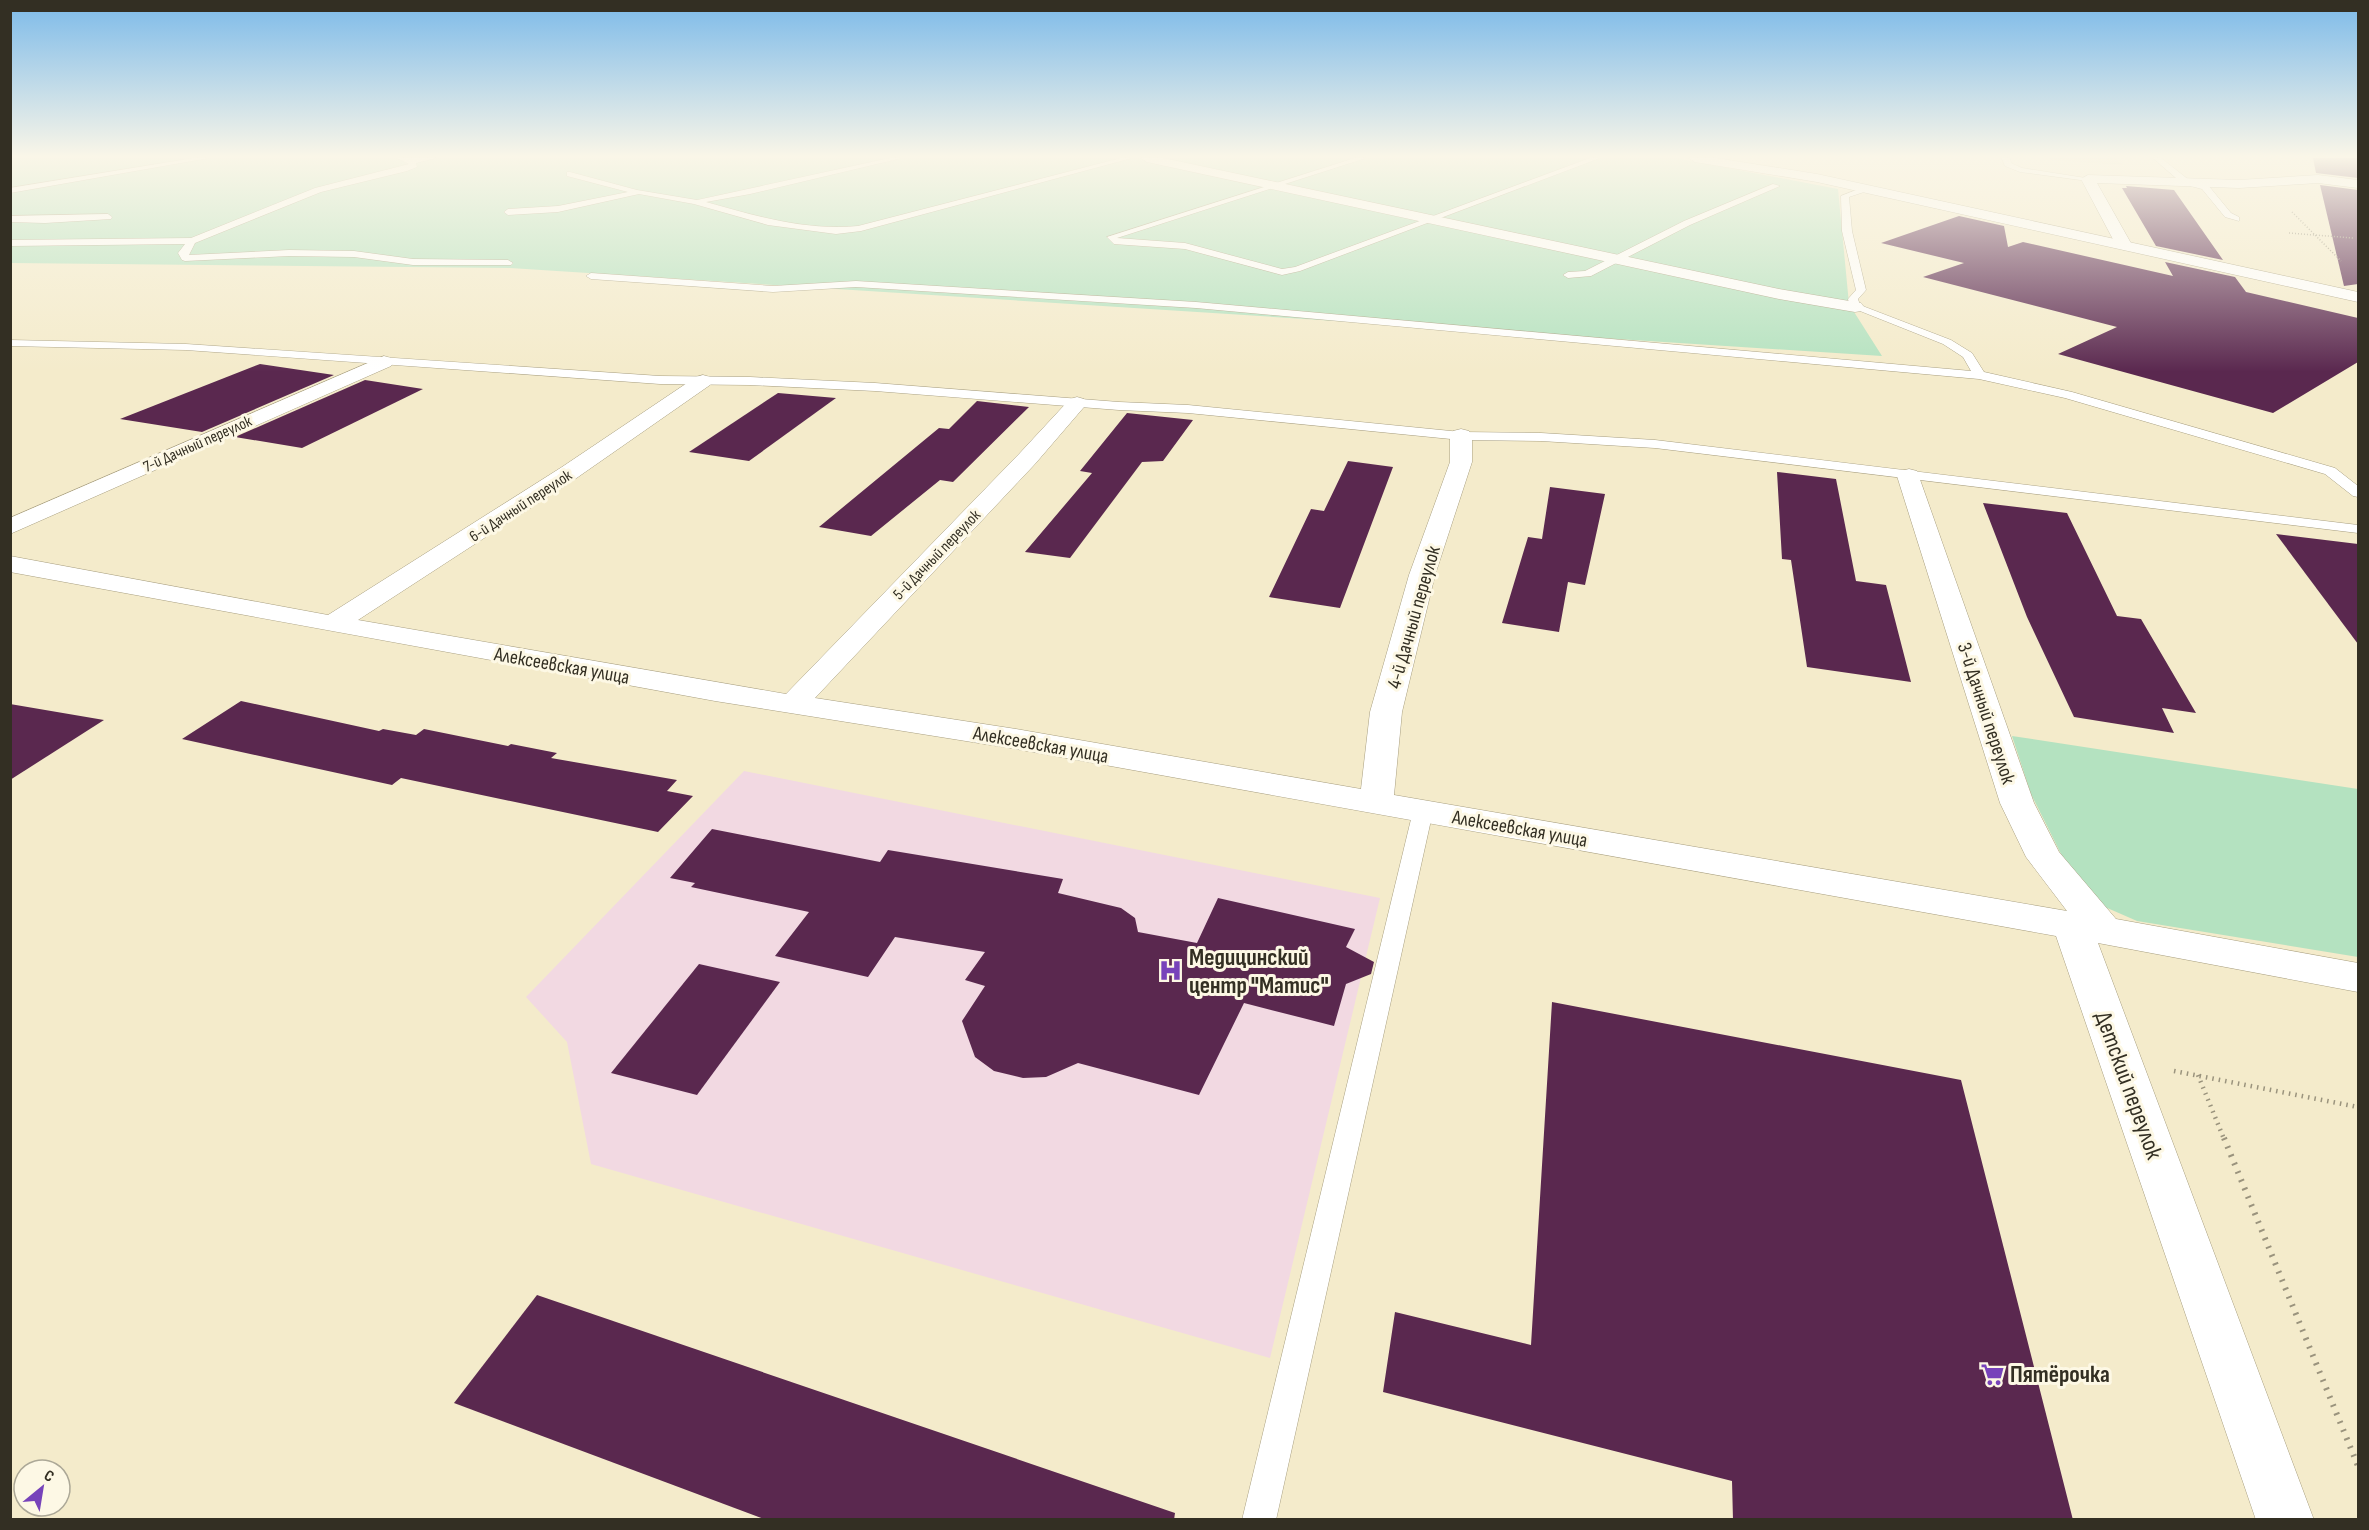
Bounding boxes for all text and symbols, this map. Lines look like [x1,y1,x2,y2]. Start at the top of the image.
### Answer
street label: 7-й Дачный переулок [140,412,256,477]
street label: 6-й Дачный переулок [466,466,576,546]
street label: 5-й Дачный переулок [889,505,985,604]
street label: 4-й Дачный переулок [1382,543,1446,691]
street label: 3-й Дачный переулок [1952,640,2020,787]
street label: Алексеевская улица [491,642,631,690]
street label: Алексеевская улица [970,721,1110,769]
street label: Алексеевская улица [1449,805,1589,853]
place label: Медицинский центр "Матис" [1189,943,1329,1000]
hospital icon: Медицинский центр "Матис" [1158,958,1184,984]
street label: Детский переулок [2088,1007,2169,1164]
place label: Пятёрочка [2010,1360,2110,1389]
supermarket icon: Пятёрочка [1979,1361,2005,1387]
north arrow [12,1458,72,1518]
text: С [40,1466,57,1487]

